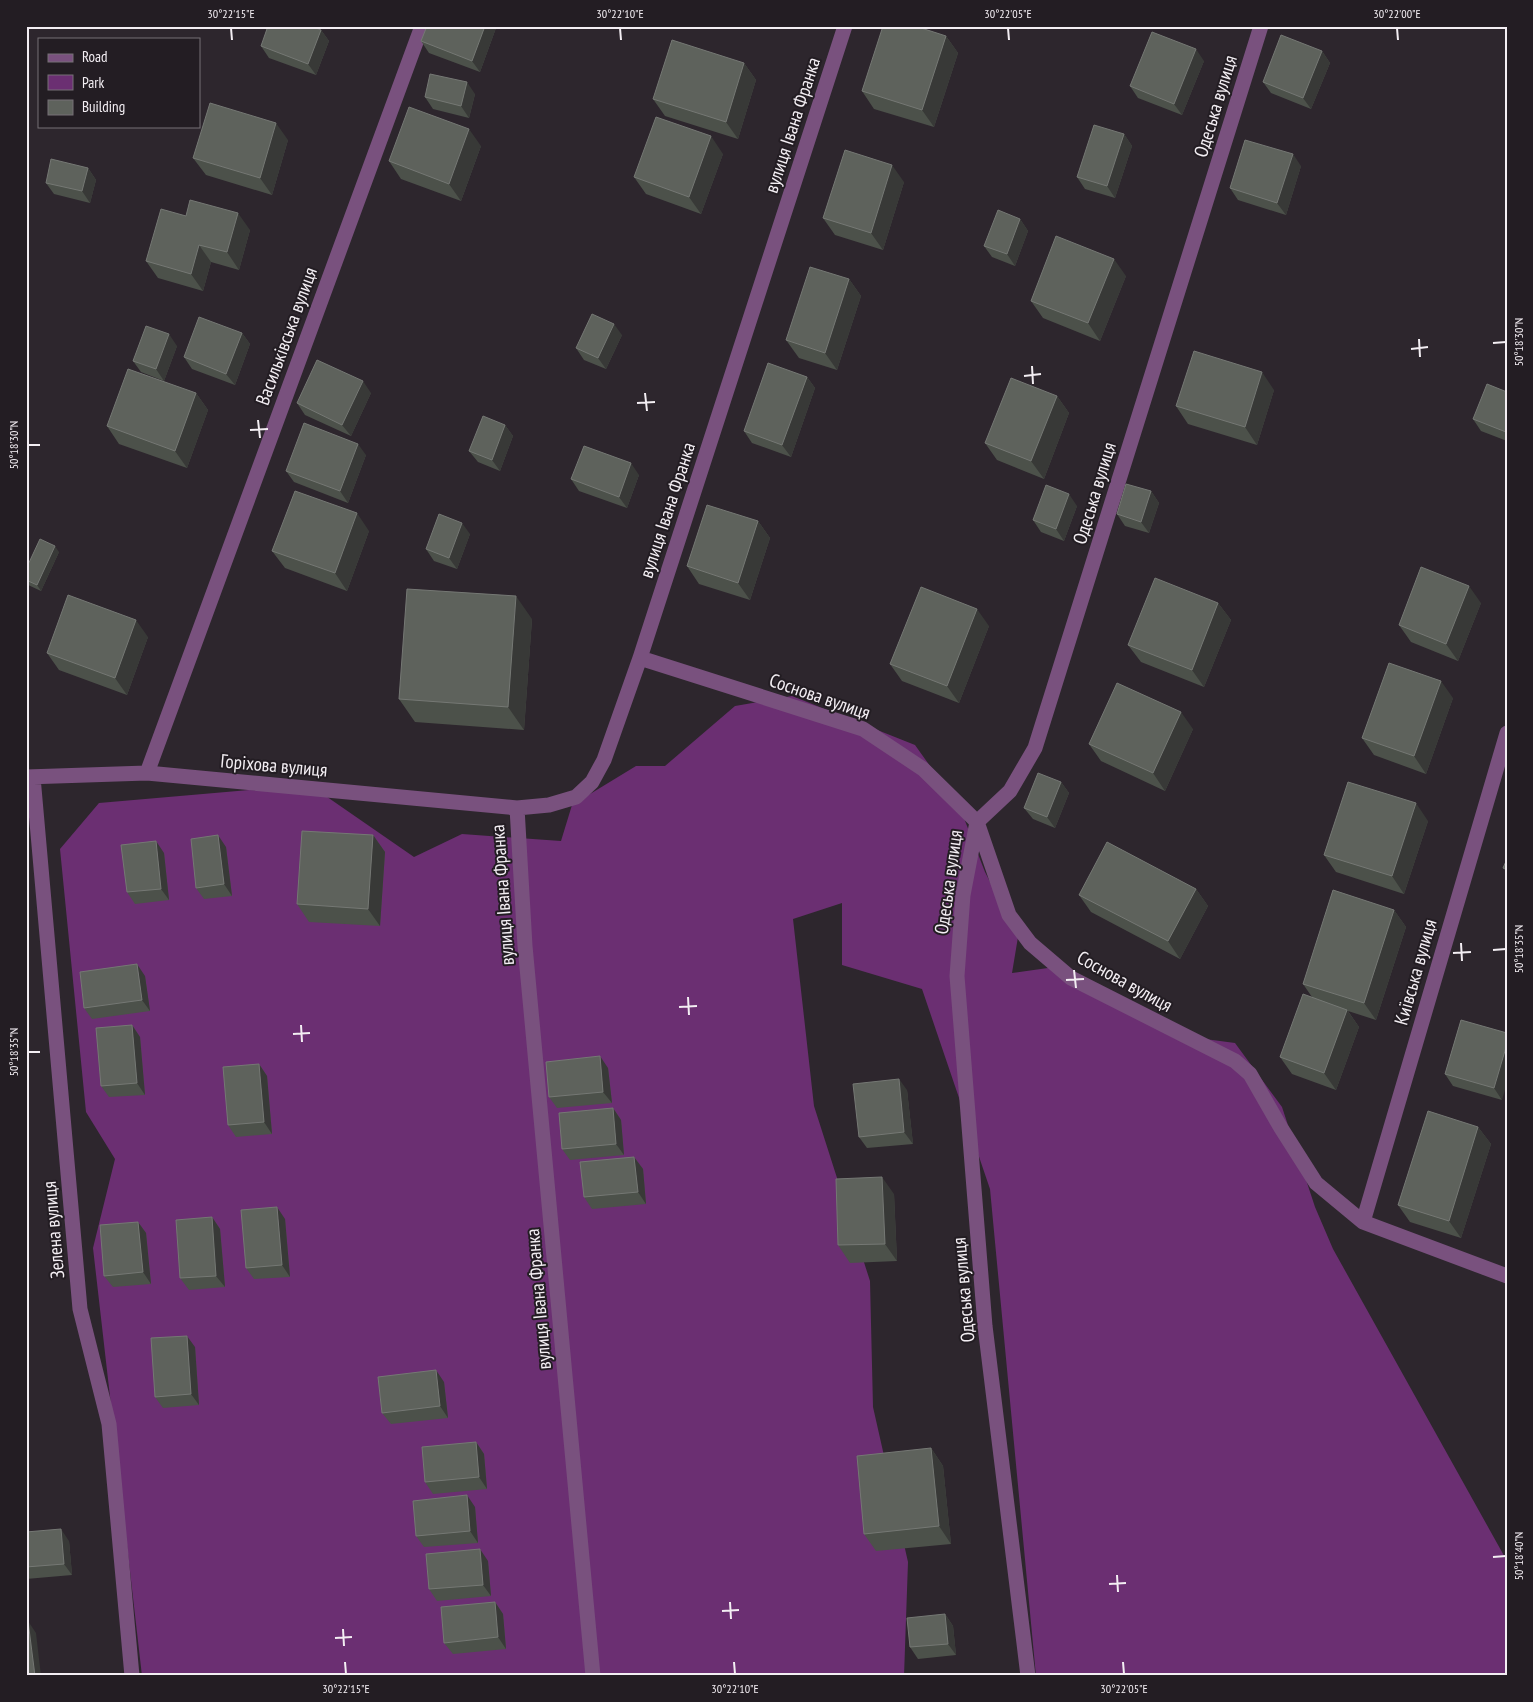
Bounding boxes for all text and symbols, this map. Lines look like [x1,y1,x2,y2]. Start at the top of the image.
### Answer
text: 30°22'15"E [207,6,255,21]
text: 30°22'10"E [596,6,644,21]
text: 30°22'05"E [984,6,1032,21]
text: 30°22'00"E [1373,6,1421,21]
legend [38,38,200,128]
text: Road [82,47,108,66]
street label: Одеська вулиця [1188,52,1242,160]
street label: вулиця Івана Франка [759,54,825,196]
text: Park [82,73,104,92]
text: Building [82,97,125,116]
street label: Васильківська вулиця [250,264,322,408]
text: 50°18'30"N [1511,318,1526,366]
text: 50°18'30"N [6,421,21,469]
street label: вулиця Івана Франка [634,439,700,581]
street label: Одеська вулиця [1067,439,1121,547]
street label: Соснова вулиця [766,668,874,724]
street label: Горіхова вулиця [220,748,328,782]
street label: вулиця Івана Франка [485,824,519,966]
street label: Одеська вулиця [929,828,967,936]
street label: Київська вулиця [1388,916,1442,1028]
text: 50°18'35"N [1511,925,1526,973]
street label: Соснова вулиця [1073,945,1177,1017]
text: 50°18'35"N [6,1028,21,1076]
street label: Зелена вулиця [37,1180,69,1280]
street label: вулиця Івана Франка [520,1228,556,1370]
street label: Одеська вулиця [946,1237,980,1343]
text: 50°18'40"N [1511,1532,1526,1580]
text: 30°22'15"E [322,1681,370,1696]
text: 30°22'10"E [711,1681,759,1696]
text: 30°22'05"E [1100,1681,1148,1696]

